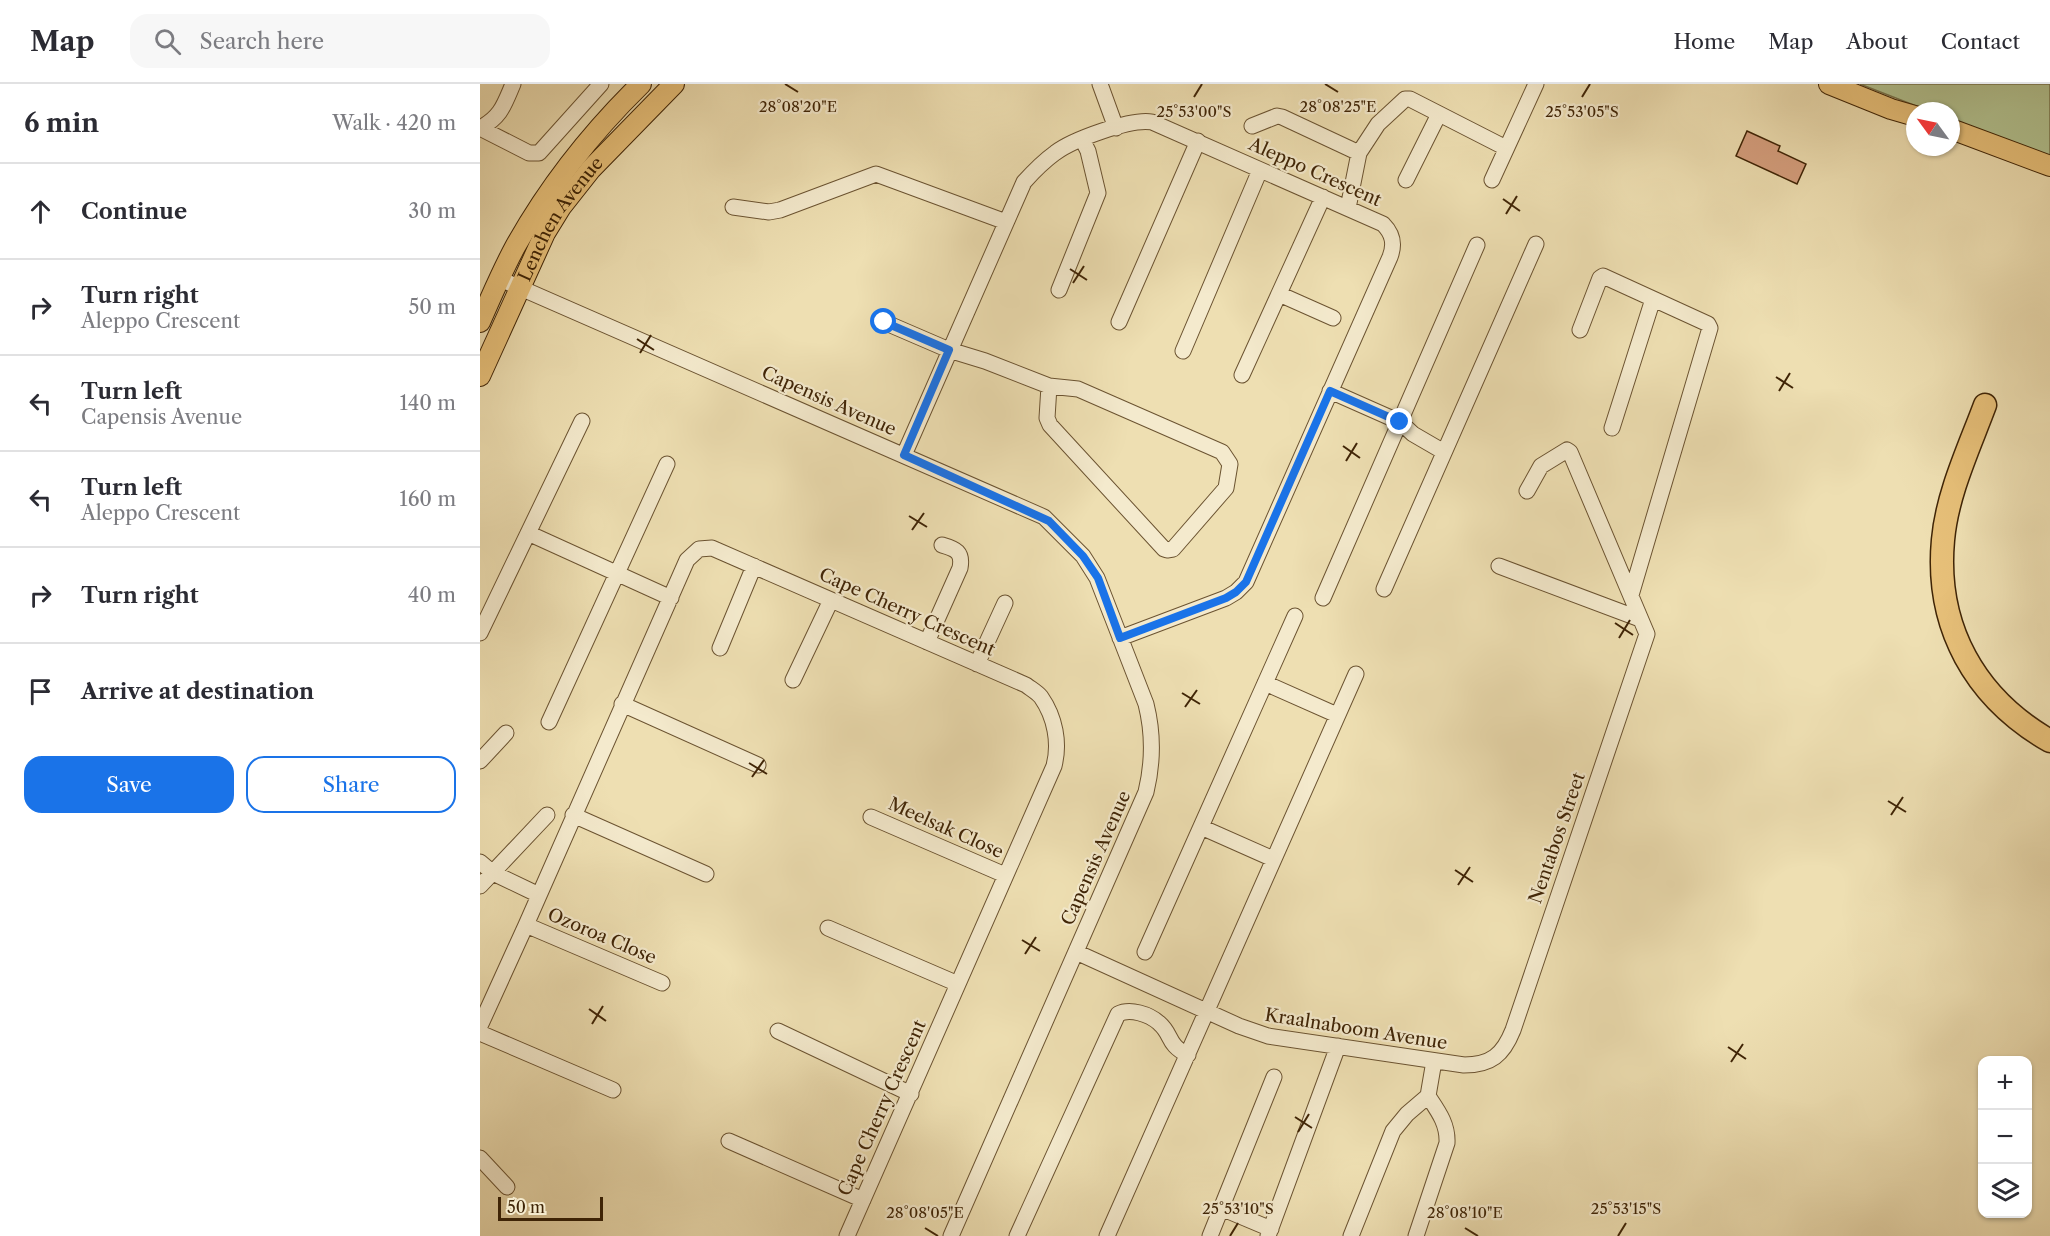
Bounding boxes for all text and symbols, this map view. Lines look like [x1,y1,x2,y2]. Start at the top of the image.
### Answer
search box [130,14,550,68]
text: Map [30,24,94,58]
icon: search [151,25,184,58]
text: Search here [199,28,324,55]
text: Home [1674,29,1735,54]
text: Map [1768,29,1813,54]
text: About [1846,29,1908,54]
text: Contact [1941,29,2020,54]
text: 28°08'20"E [759,97,837,116]
text: 28°08'25"E [1300,97,1376,116]
text: 25°53'00"S [1157,102,1231,121]
text: 25°53'05"S [1545,102,1619,121]
north arrow [1906,102,1960,156]
text: 6 min [24,107,99,139]
text: Walk · 420 m [332,111,456,135]
street label: Aleppo Crescent [1244,132,1385,211]
street label: Lenchen Avenue [514,152,608,285]
icon: ahead [24,195,57,228]
text: Continue [81,198,187,225]
text: 30 m [408,199,456,223]
text: Turn right [81,282,199,309]
icon: right [24,291,57,324]
text: 50 m [409,295,456,319]
route start [870,308,896,334]
text: Aleppo Crescent [81,309,240,333]
street label: Capensis Avenue [758,361,900,441]
text: Turn left [81,378,182,405]
icon: left [24,387,57,420]
text: 140 m [399,391,456,415]
text: Capensis Avenue [81,405,242,429]
route end [1386,408,1412,434]
text: Turn left [81,474,182,501]
icon: left [24,483,57,516]
text: 160 m [399,487,456,511]
text: Aleppo Crescent [81,501,240,525]
street label: Cape Cherry Crescent [816,563,999,661]
icon: right [24,579,57,612]
text: Turn right [81,582,199,609]
text: 40 m [408,583,456,607]
icon: arrive [24,675,57,708]
text: Arrive at destination [81,678,314,705]
button: Save [24,756,234,813]
button: Share [246,756,456,813]
street label: Nentabos Street [1524,769,1590,906]
street label: Capensis Avenue [1056,787,1136,929]
street label: Meelsak Close [885,793,1007,863]
street label: Ozoroa Close [544,903,660,969]
street label: Kraalnaboom Avenue [1263,1004,1449,1054]
street label: Cape Cherry Crescent [833,1016,931,1199]
map controls [1978,1056,2032,1218]
button: + [1978,1056,2032,1110]
button: − [1978,1110,2032,1164]
button: layers [1978,1164,2032,1218]
scale bar [498,1194,603,1222]
text: 50 m [507,1197,545,1217]
text: 25°53'10"S [1202,1199,1274,1218]
text: 25°53'15"S [1591,1199,1661,1218]
text: 28°08'05"E [886,1203,964,1222]
text: 28°08'10"E [1427,1203,1503,1222]

